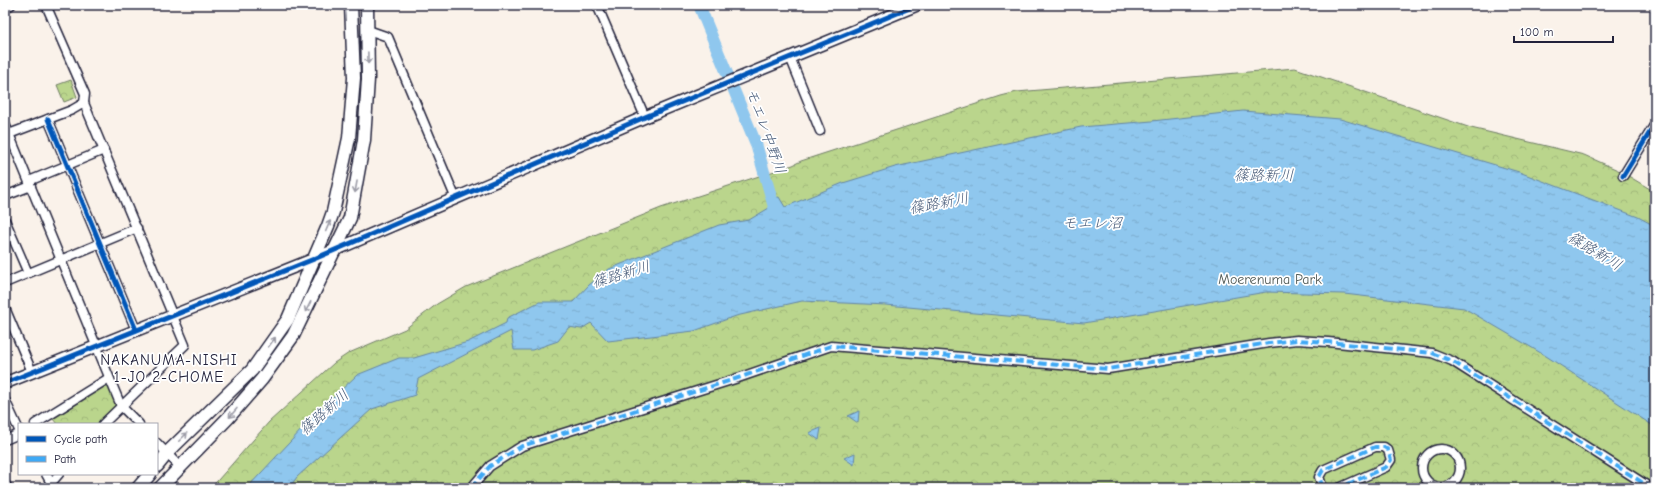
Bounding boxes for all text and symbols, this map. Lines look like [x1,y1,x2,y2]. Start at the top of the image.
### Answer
scale bar [1514,18,1613,44]
text: 100 m [1520,25,1553,39]
one-way arrow [364,51,372,64]
water label: モエレ中野川 [742,86,790,176]
water label: 篠路新川 [1234,166,1294,184]
one-way arrow [352,180,360,193]
water label: 篠路新川 [908,189,970,217]
water label: モエレ沼 [1062,214,1124,232]
one-way arrow [325,220,332,232]
water label: 篠路新川 [1565,228,1625,274]
water label: 篠路新川 [590,257,652,291]
park label: Moerenuma Park [1218,271,1322,288]
one-way arrow [304,301,311,313]
one-way arrow [267,337,276,348]
district label: NAKANUMA-NISHI 1-JO 2-CHOME [100,351,238,386]
water label: 篠路新川 [295,386,353,438]
one-way arrow [229,407,238,417]
legend [18,423,158,475]
text: Cycle path [54,432,107,446]
one-way arrow [178,432,188,442]
text: Path [54,452,76,466]

